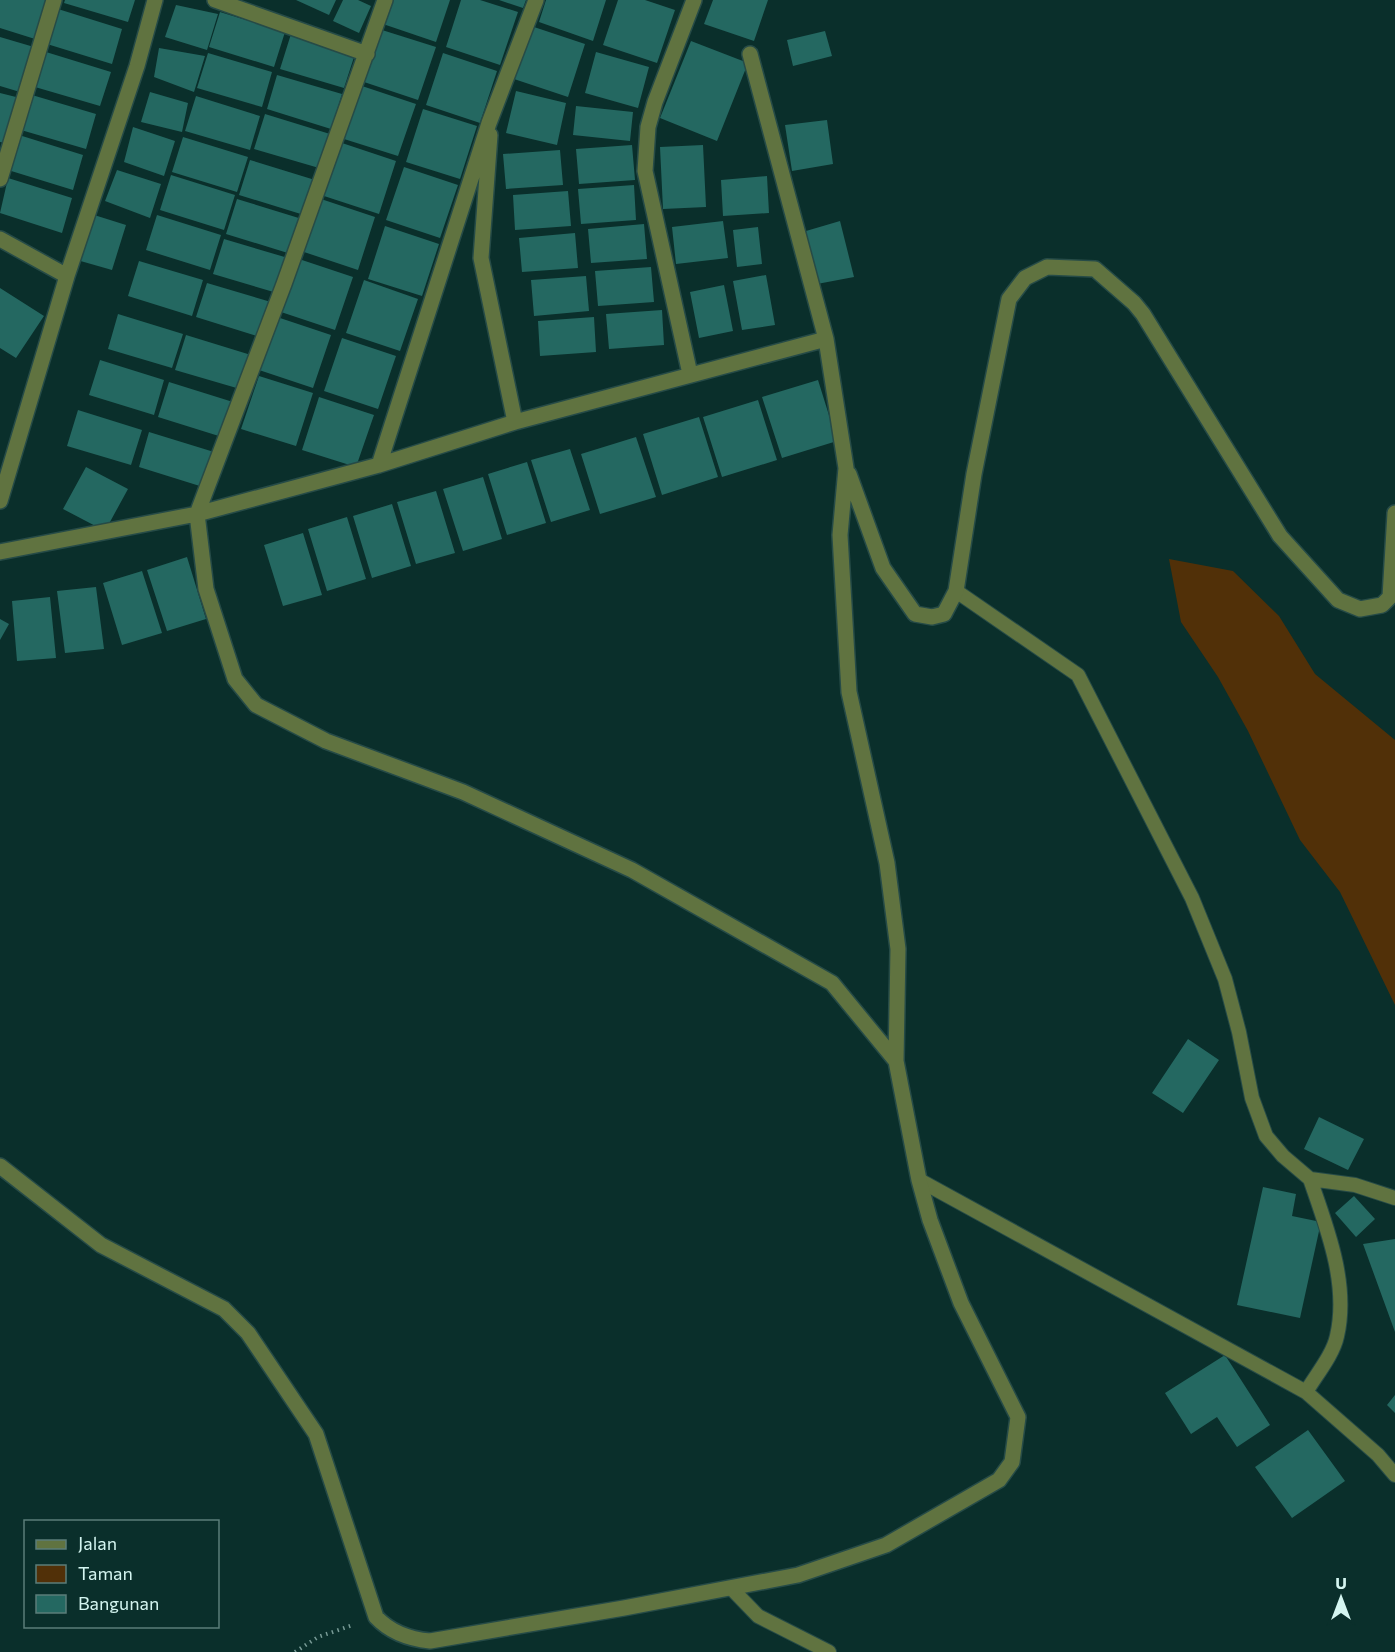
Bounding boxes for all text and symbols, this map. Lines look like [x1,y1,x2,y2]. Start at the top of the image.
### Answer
legend [24,1520,219,1628]
text: Jalan [78,1532,117,1554]
text: Taman [78,1562,133,1584]
north arrow [1311,1568,1371,1628]
text: U [1335,1573,1347,1592]
text: Bangunan [78,1592,159,1614]

